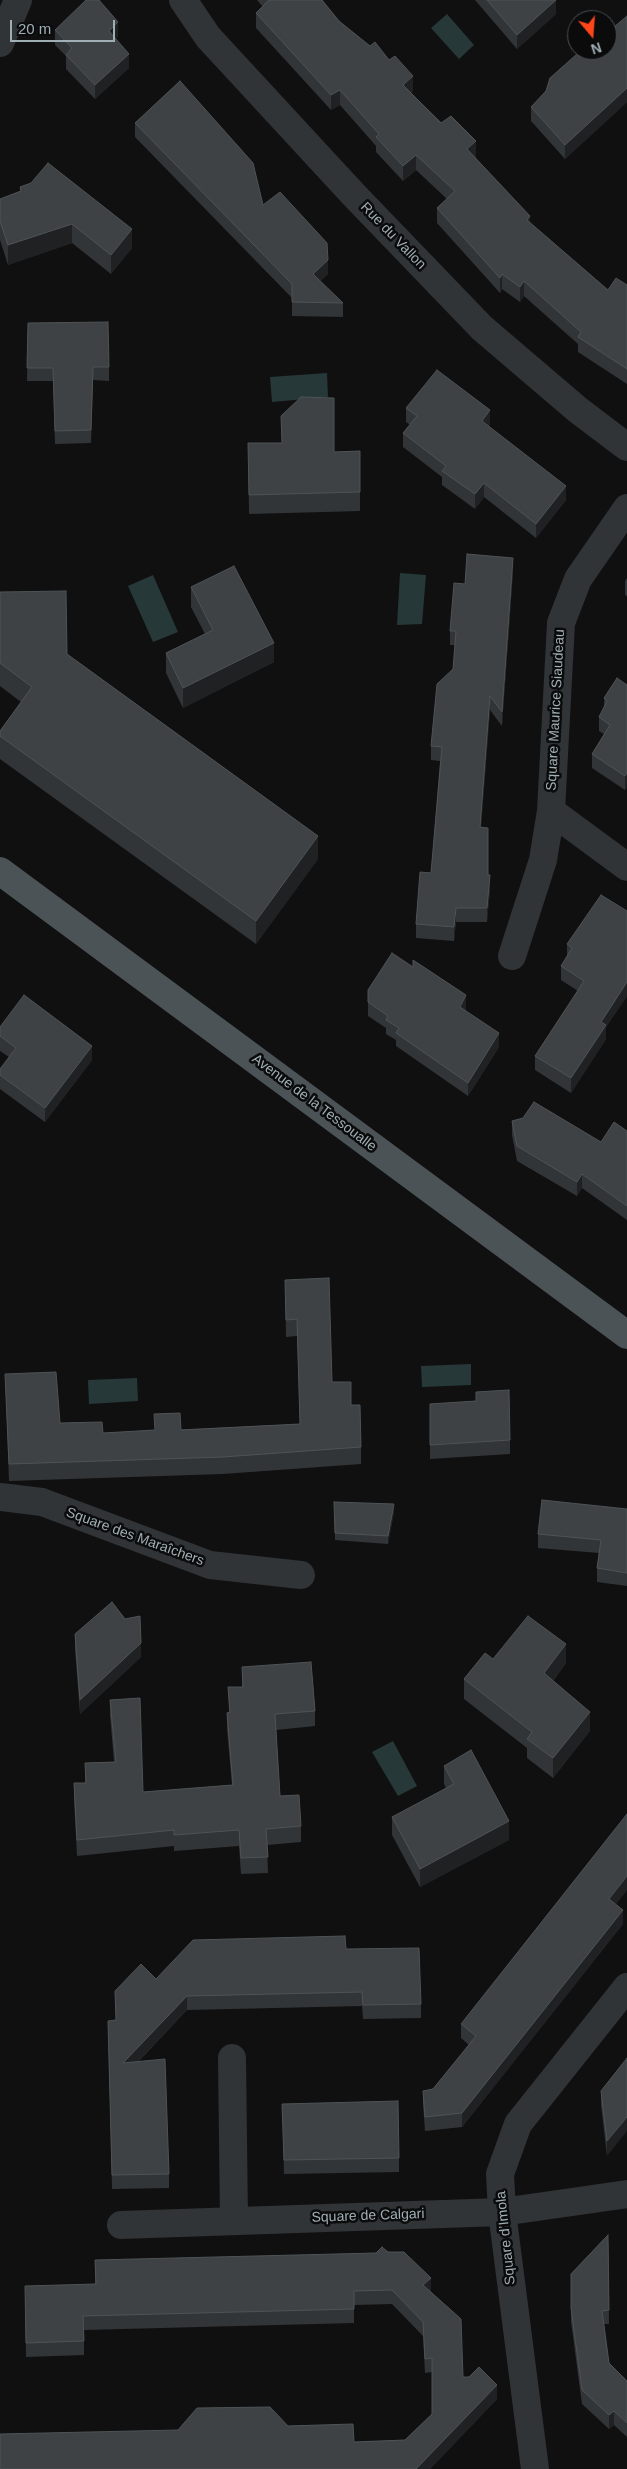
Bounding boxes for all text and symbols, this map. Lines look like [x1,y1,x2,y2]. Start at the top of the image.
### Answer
scale bar [12,10,118,42]
north arrow [567,10,617,60]
text: 20 m [18,20,51,37]
text: N [589,39,604,57]
street label: Rue du Vallon [357,199,429,273]
street label: Square Maurice Siaudeau [543,629,569,791]
street label: Avenue de la Tessoualle [248,1051,380,1155]
street label: Square des Maraîchers [64,1504,206,1570]
street label: Square d’Imola [493,2190,519,2286]
street label: Square de Calgari [311,2206,425,2226]

